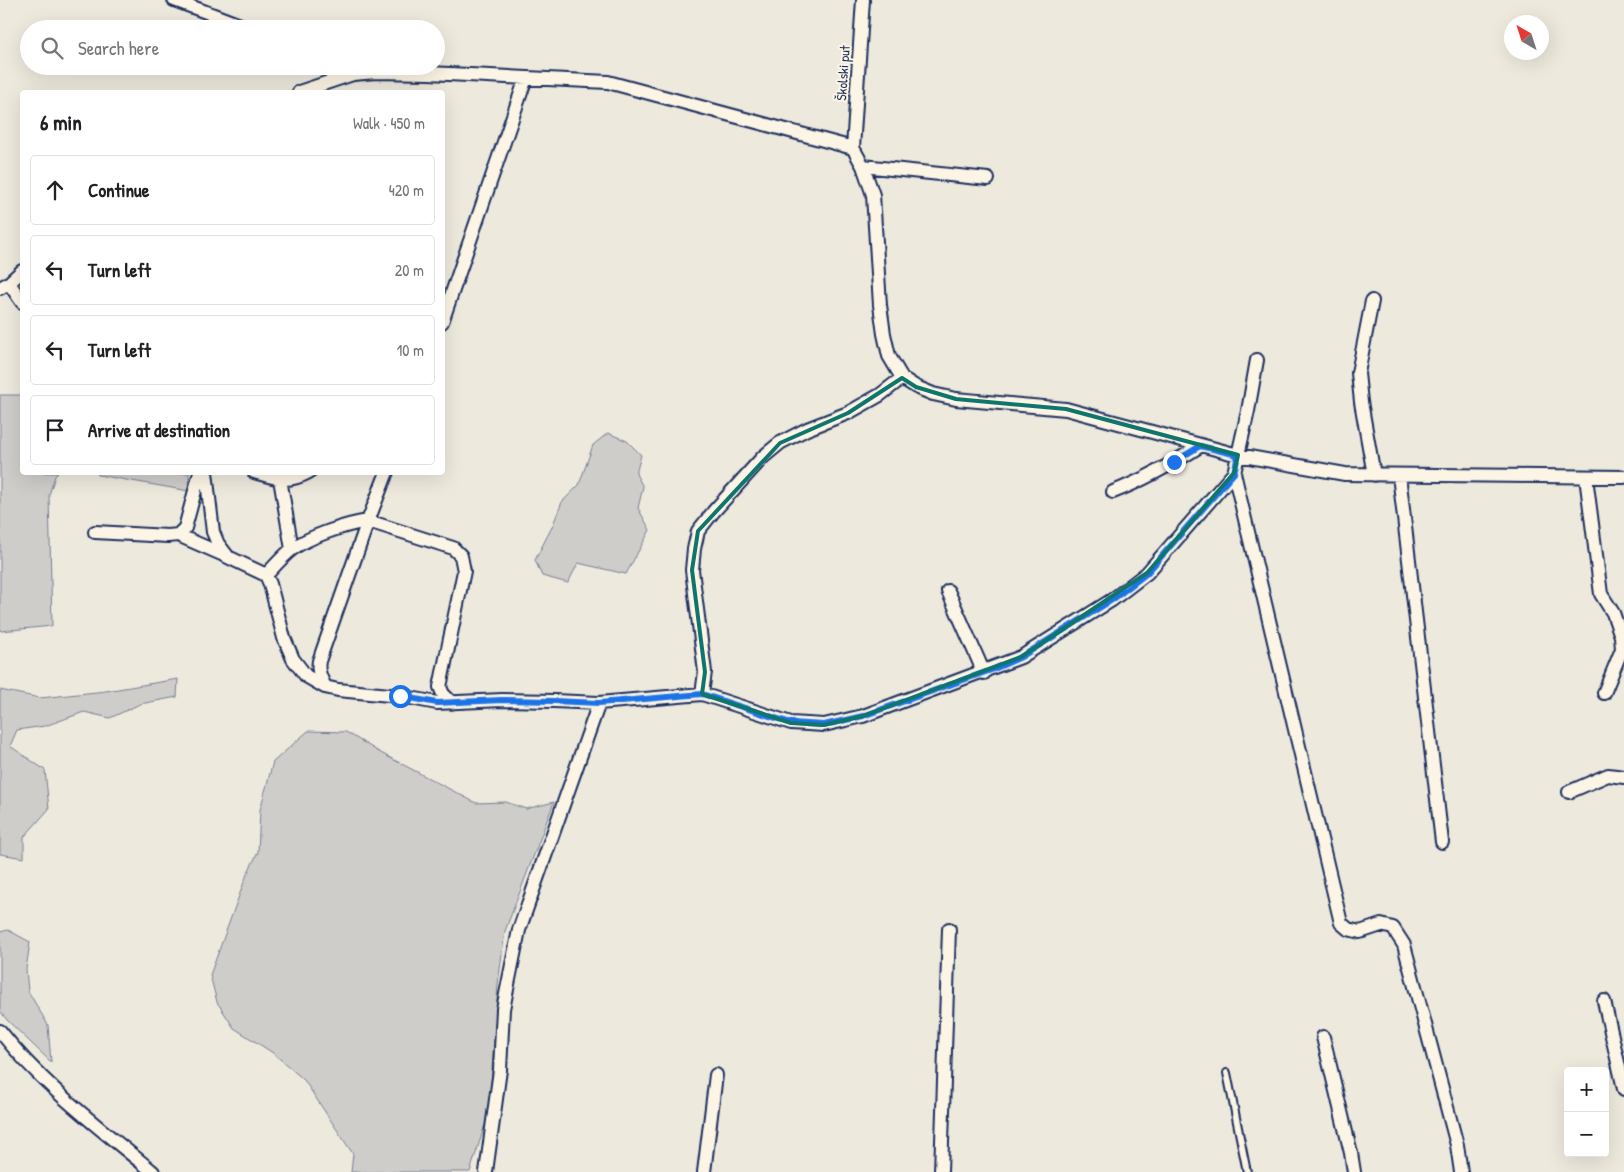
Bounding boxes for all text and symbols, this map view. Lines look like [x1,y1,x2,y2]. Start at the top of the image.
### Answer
north arrow [1504,15,1549,60]
search box [20,20,445,75]
icon: search [38,34,66,62]
text: Search here [78,35,159,61]
street label: Školski put [831,44,855,101]
text: 6 min [40,108,82,137]
text: Walk · 450 m [353,112,425,134]
icon: ahead [41,176,69,204]
text: Continue [88,177,149,203]
text: 420 m [389,179,424,201]
icon: left [41,256,69,284]
text: Turn left [88,257,151,283]
text: 20 m [395,259,424,281]
icon: left [41,336,69,364]
text: Turn left [88,337,151,363]
text: 10 m [396,339,424,361]
icon: arrive [41,416,69,444]
text: Arrive at destination [88,417,230,443]
route end [1163,451,1186,474]
route start [389,685,412,708]
map controls [1564,1067,1609,1157]
button: + [1564,1067,1609,1112]
button: − [1564,1112,1609,1157]

